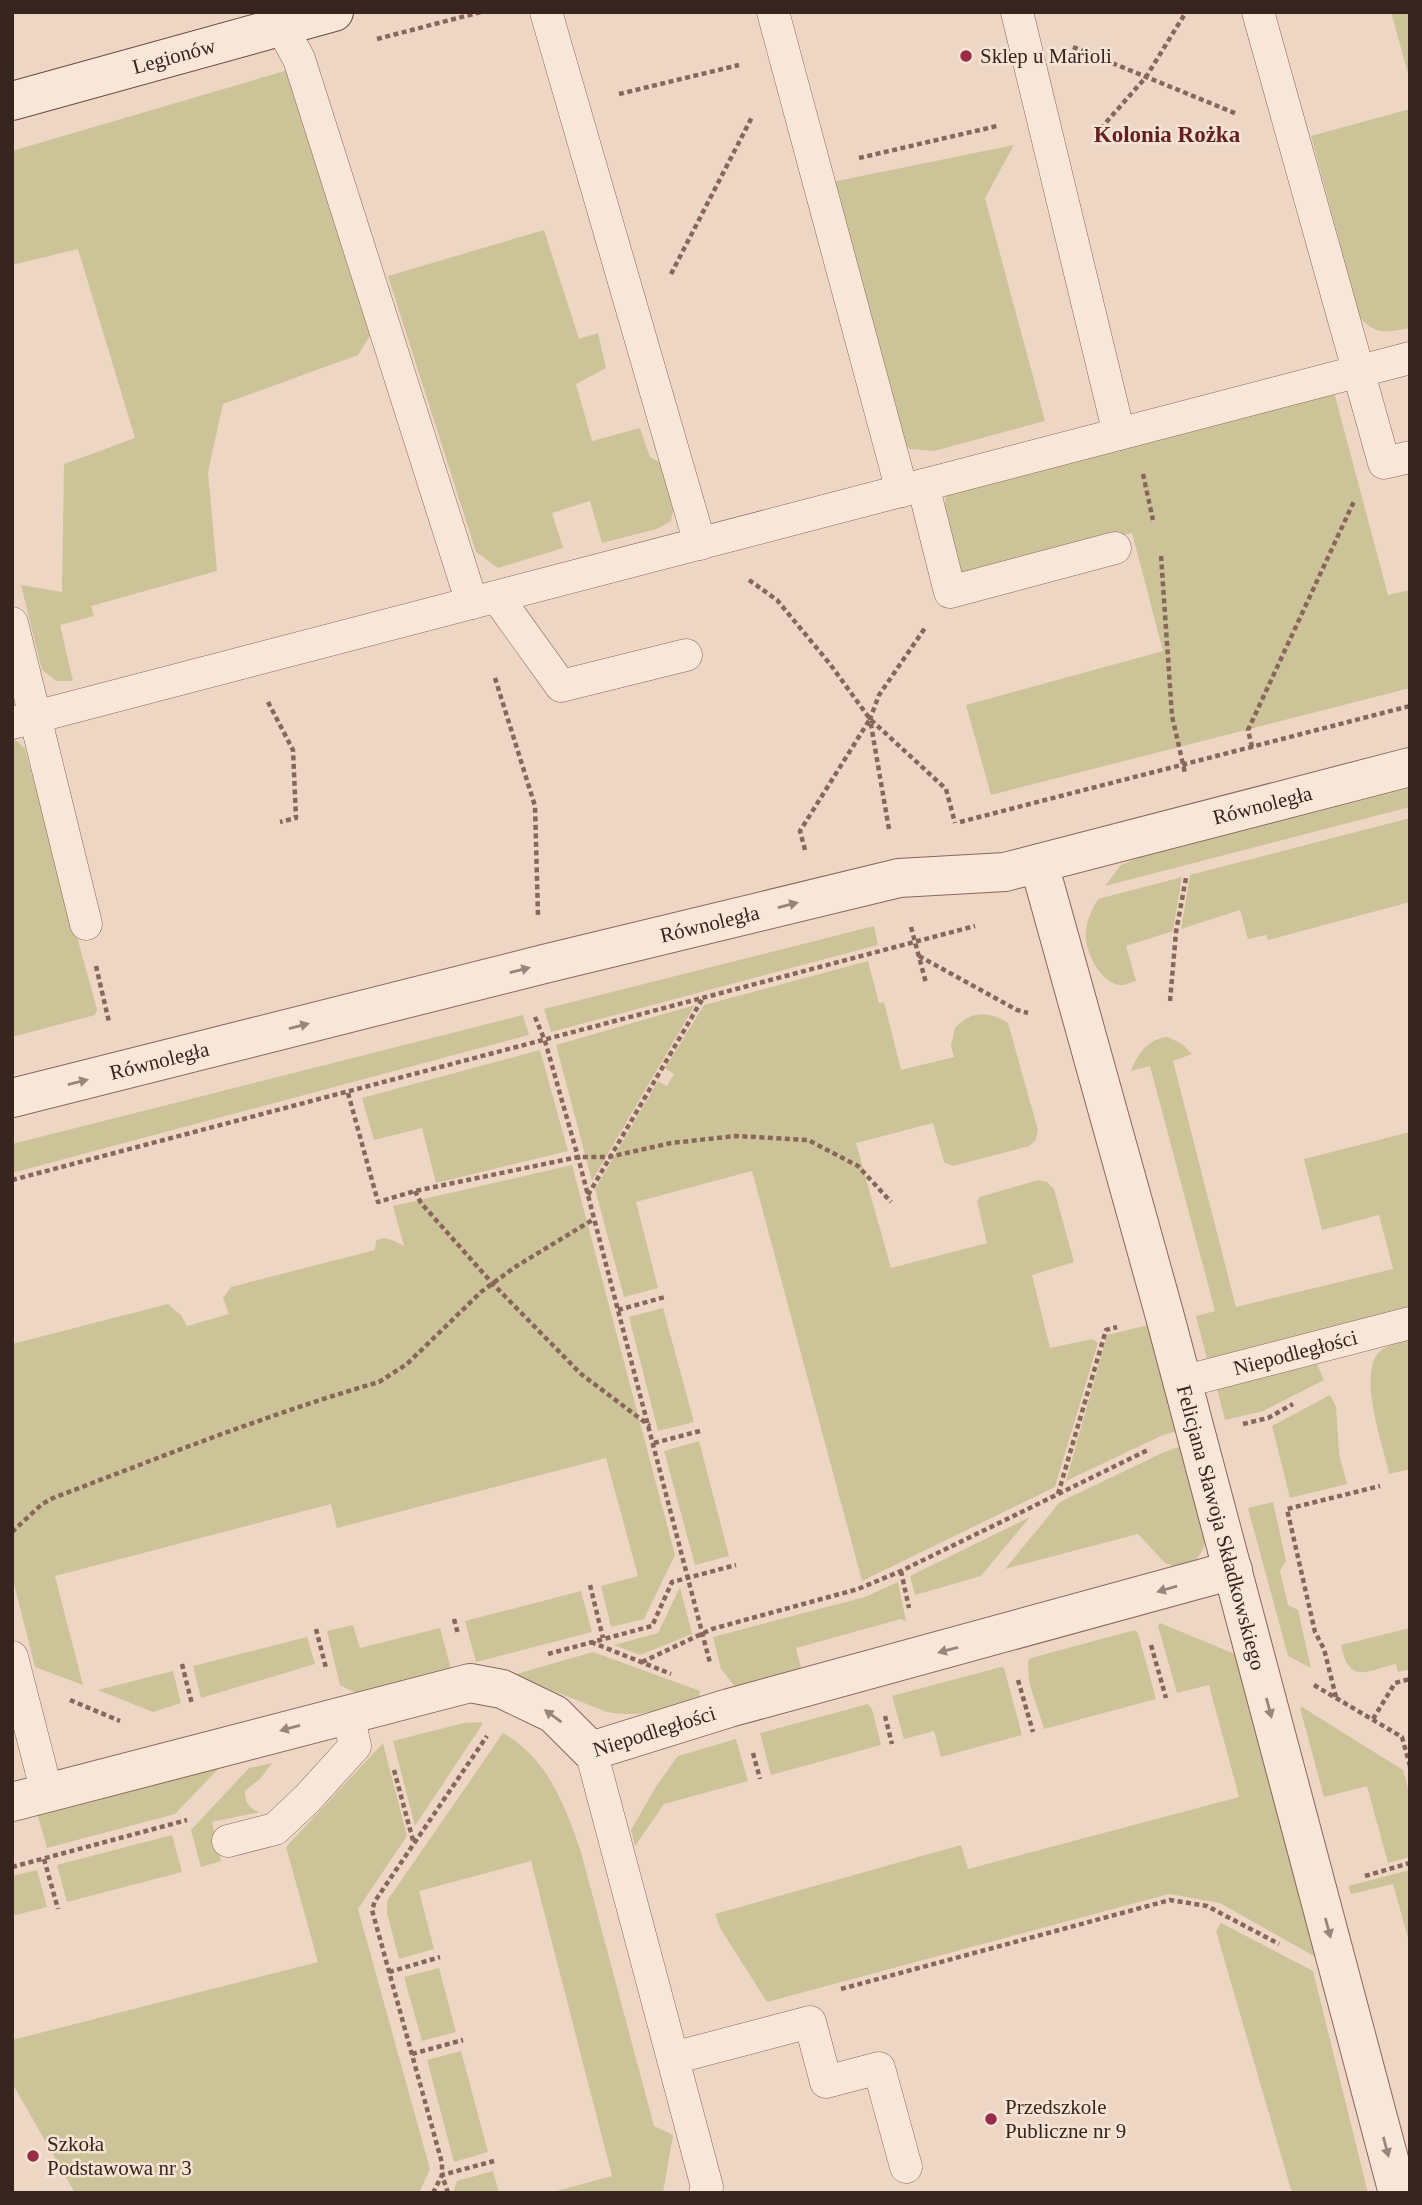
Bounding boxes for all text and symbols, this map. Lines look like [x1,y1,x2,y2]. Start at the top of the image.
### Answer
street label: Legionów [130,33,219,79]
place label: Sklep u Marioli [980,44,1112,68]
marker: Sklep u Marioli [958,48,974,64]
district label: Kolonia Rożka [1094,122,1241,147]
street label: Równoległa [1210,781,1315,830]
one-way arrow [777,899,799,910]
street label: Równoległa [657,900,762,947]
one-way arrow [509,964,531,975]
one-way arrow [288,1020,310,1031]
street label: Równoległa [107,1037,212,1085]
one-way arrow [68,1076,90,1087]
street label: Niepodległości [1231,1325,1360,1380]
street label: Felicjana Sławoja Składkowskiego [1172,1382,1270,1673]
one-way arrow [1157,1585,1178,1595]
one-way arrow [937,1645,958,1655]
one-way arrow [1264,1697,1275,1719]
street label: Niepodległości [590,1701,719,1762]
one-way arrow [544,1709,562,1723]
one-way arrow [279,1724,300,1734]
one-way arrow [1323,1917,1334,1939]
place label: Przedszkole Publiczne nr 9 [1005,2095,1126,2143]
marker: Przedszkole Publiczne nr 9 [983,2111,999,2127]
place label: Szkoła Podstawowa nr 3 [47,2132,192,2180]
one-way arrow [1382,2137,1392,2158]
marker: Szkoła Podstawowa nr 3 [25,2148,41,2164]

